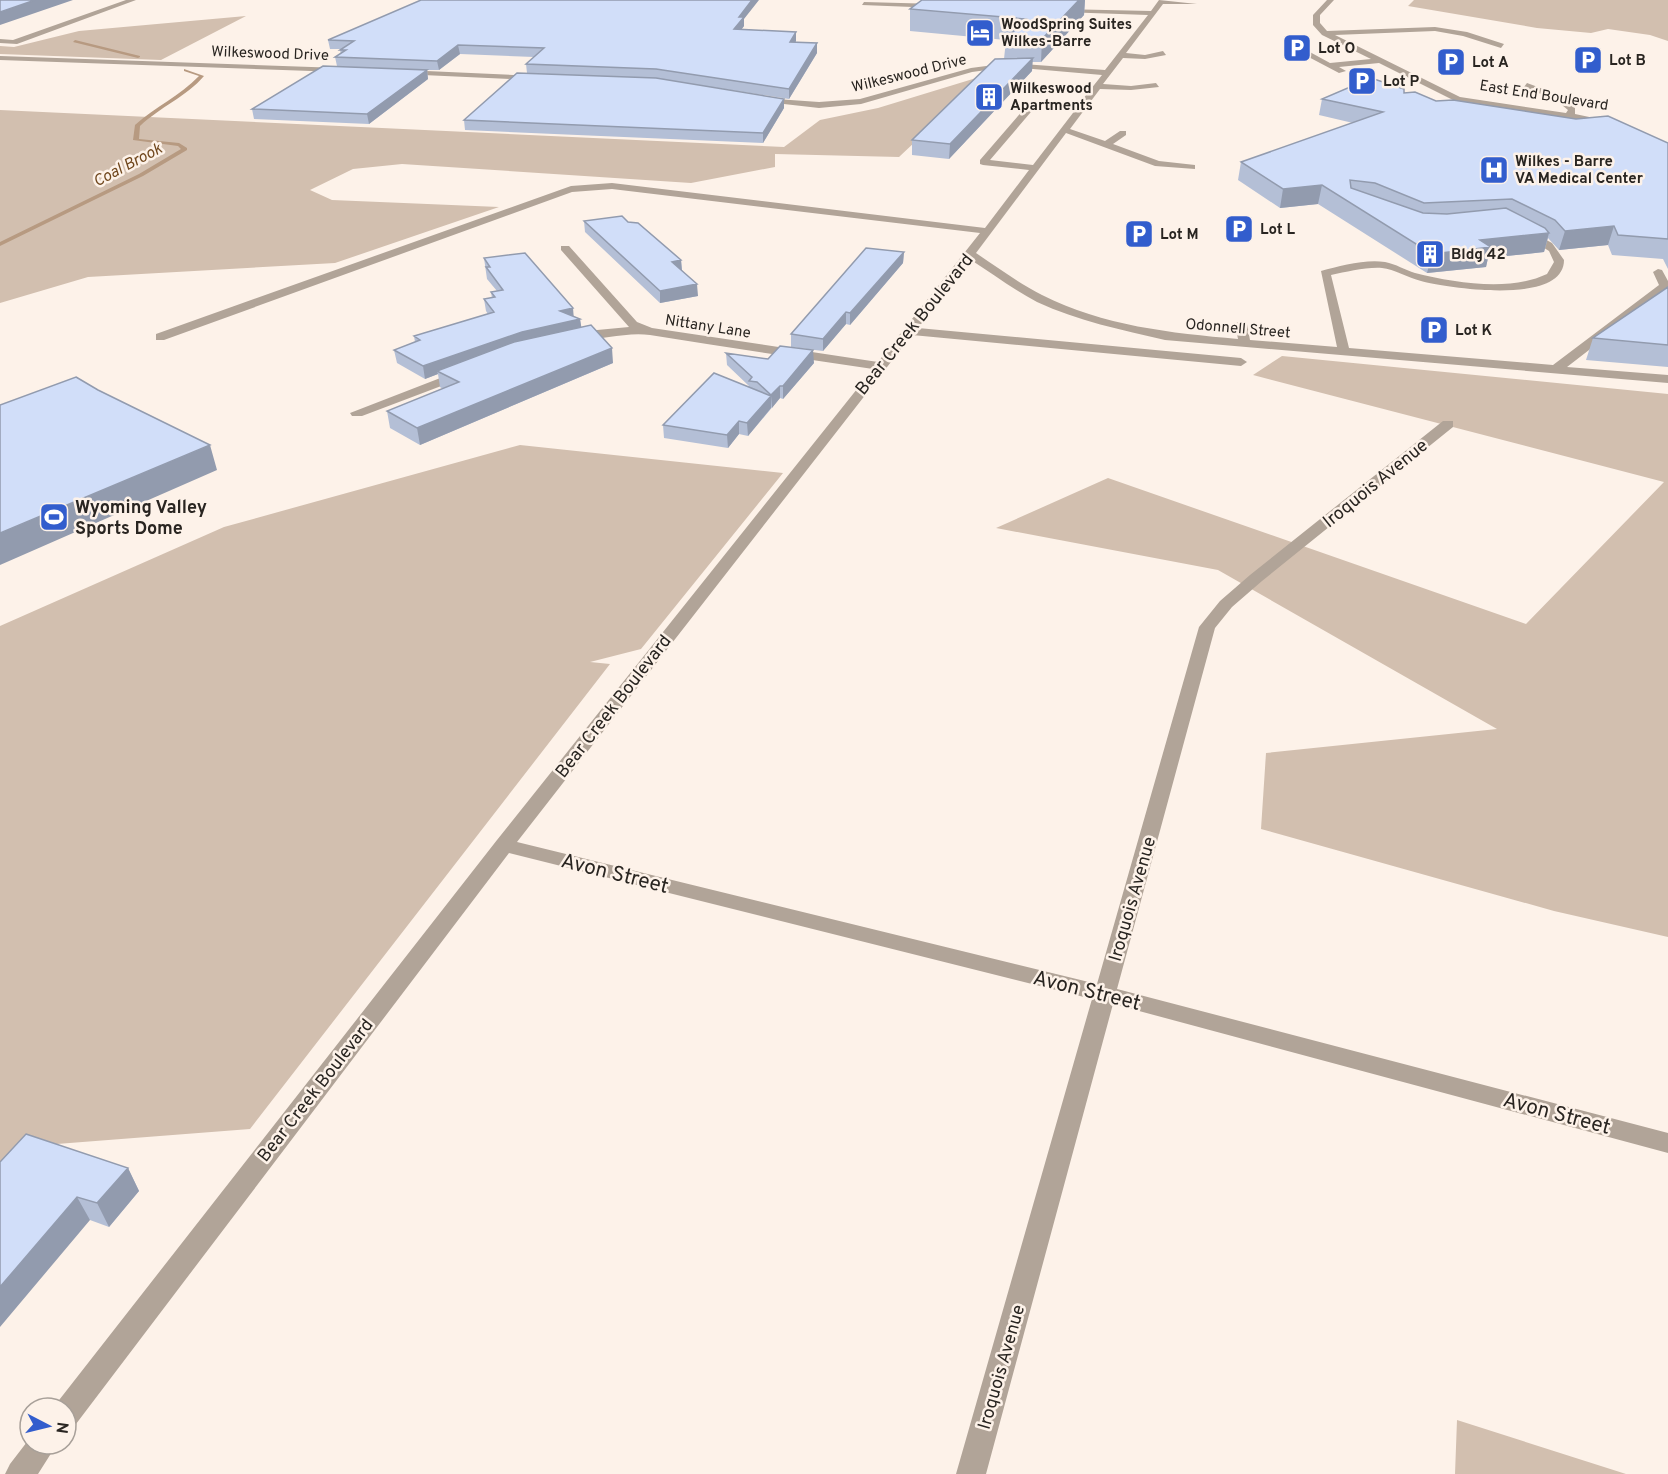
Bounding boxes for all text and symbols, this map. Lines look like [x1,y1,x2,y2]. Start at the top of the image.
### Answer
place label: WoodSpring Suites Wilkes-Barre [1001,16,1132,52]
hotel icon: WoodSpring Suites Wilkes-Barre [964,17,996,49]
parking icon: Lot O [1281,32,1313,64]
place label: Lot O [1318,40,1355,59]
street label: Wilkeswood Drive [211,43,329,66]
parking icon: Lot B [1572,44,1604,76]
parking icon: Lot A [1435,46,1467,78]
street label: Wilkeswood Drive [850,51,969,98]
place label: Lot B [1609,52,1646,71]
place label: Lot A [1472,54,1509,73]
parking icon: Lot P [1346,65,1378,97]
place label: Lot P [1383,73,1419,92]
street label: East End Boulevard [1478,77,1610,116]
place label: Wilkeswood Apartments [1010,80,1093,116]
building icon: Wilkeswood Apartments [973,81,1005,113]
water label: Coal Brook [90,139,167,192]
place label: Wilkes - Barre VA Medical Center [1515,153,1644,189]
hospital icon: Wilkes - Barre VA Medical Center [1478,154,1510,186]
parking icon: Lot L [1223,213,1255,245]
parking icon: Lot M [1123,218,1155,250]
place label: Lot L [1260,221,1295,240]
place label: Lot M [1160,226,1199,245]
building icon: Bldg 42 [1414,238,1446,270]
place label: Bldg 42 [1451,246,1506,265]
street label: Bear Creek Boulevard [851,249,979,400]
street label: Nittany Lane [664,311,752,344]
parking icon: Lot K [1418,314,1450,346]
street label: Odonnell Street [1184,315,1291,344]
place label: Lot K [1455,322,1492,341]
street label: Iroquois Avenue [1319,435,1433,534]
place label: Wyoming Valley Sports Dome [75,497,207,541]
sports icon: Wyoming Valley Sports Dome [38,501,70,533]
street label: Bear Creek Boulevard [551,631,677,783]
street label: Iroquois Avenue [1105,834,1162,965]
street label: Avon Street [558,848,671,901]
street label: Avon Street [1030,965,1143,1018]
street label: Bear Creek Boulevard [253,1015,379,1167]
street label: Avon Street [1500,1087,1613,1142]
street label: Iroquois Avenue [974,1302,1031,1433]
north arrow [18,1396,78,1456]
text: N [50,1421,72,1435]

